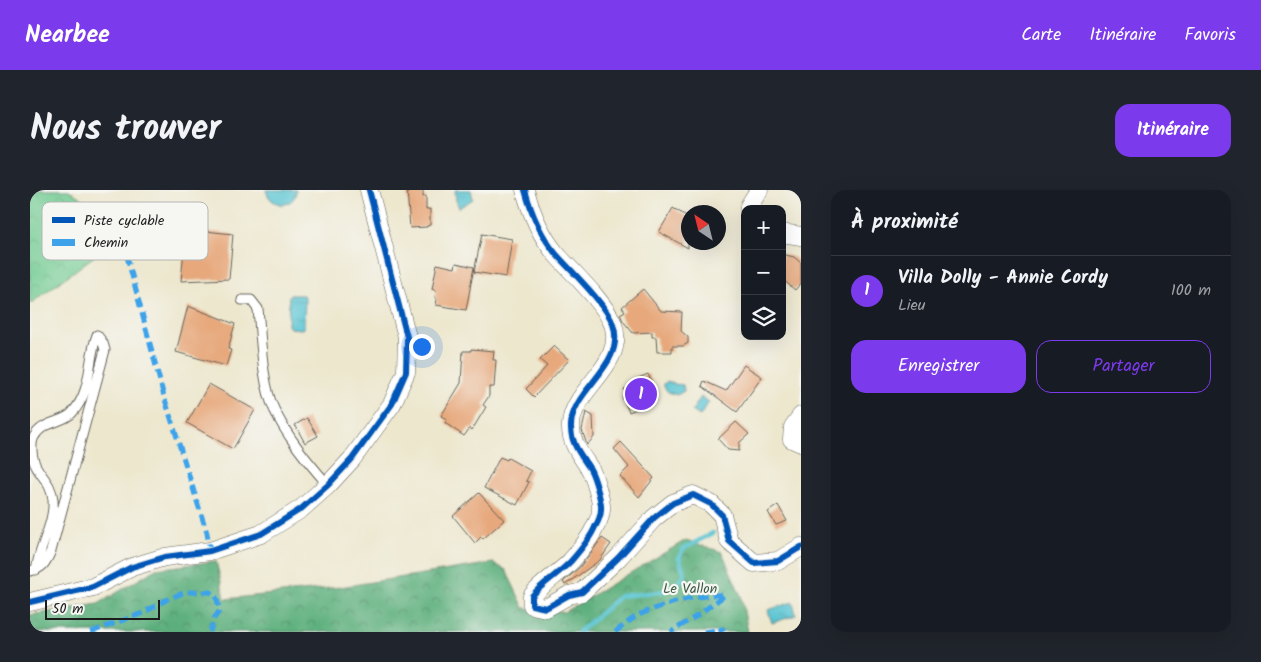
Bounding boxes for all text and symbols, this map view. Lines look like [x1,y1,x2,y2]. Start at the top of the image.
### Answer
text: Nearbee [25,16,110,55]
text: Carte [1021,21,1061,50]
text: Itinéraire [1089,21,1156,50]
text: Favoris [1184,21,1236,50]
text: Nous trouver [30,102,221,158]
button: Itinéraire [1115,104,1231,157]
legend [42,202,208,260]
north arrow [681,205,726,250]
map controls [741,205,786,340]
button: + [741,205,786,250]
text: À proximité [851,206,958,239]
text: Piste cyclable [84,210,165,232]
text: Chemin [84,232,128,254]
button: − [741,250,786,295]
text: Villa Dolly - Annie Cordy [898,263,1108,293]
text: 1 [865,278,869,303]
text: 100 m [1171,278,1211,303]
text: Lieu [898,293,925,318]
button: layers [741,295,786,340]
your location [409,334,435,360]
button: Enregistrer [851,340,1026,393]
button: Partager [1036,340,1211,393]
pin: 1 [625,375,657,413]
park label: Le Vallon [663,578,717,600]
scale bar [45,597,160,620]
text: 50 m [52,598,83,620]

